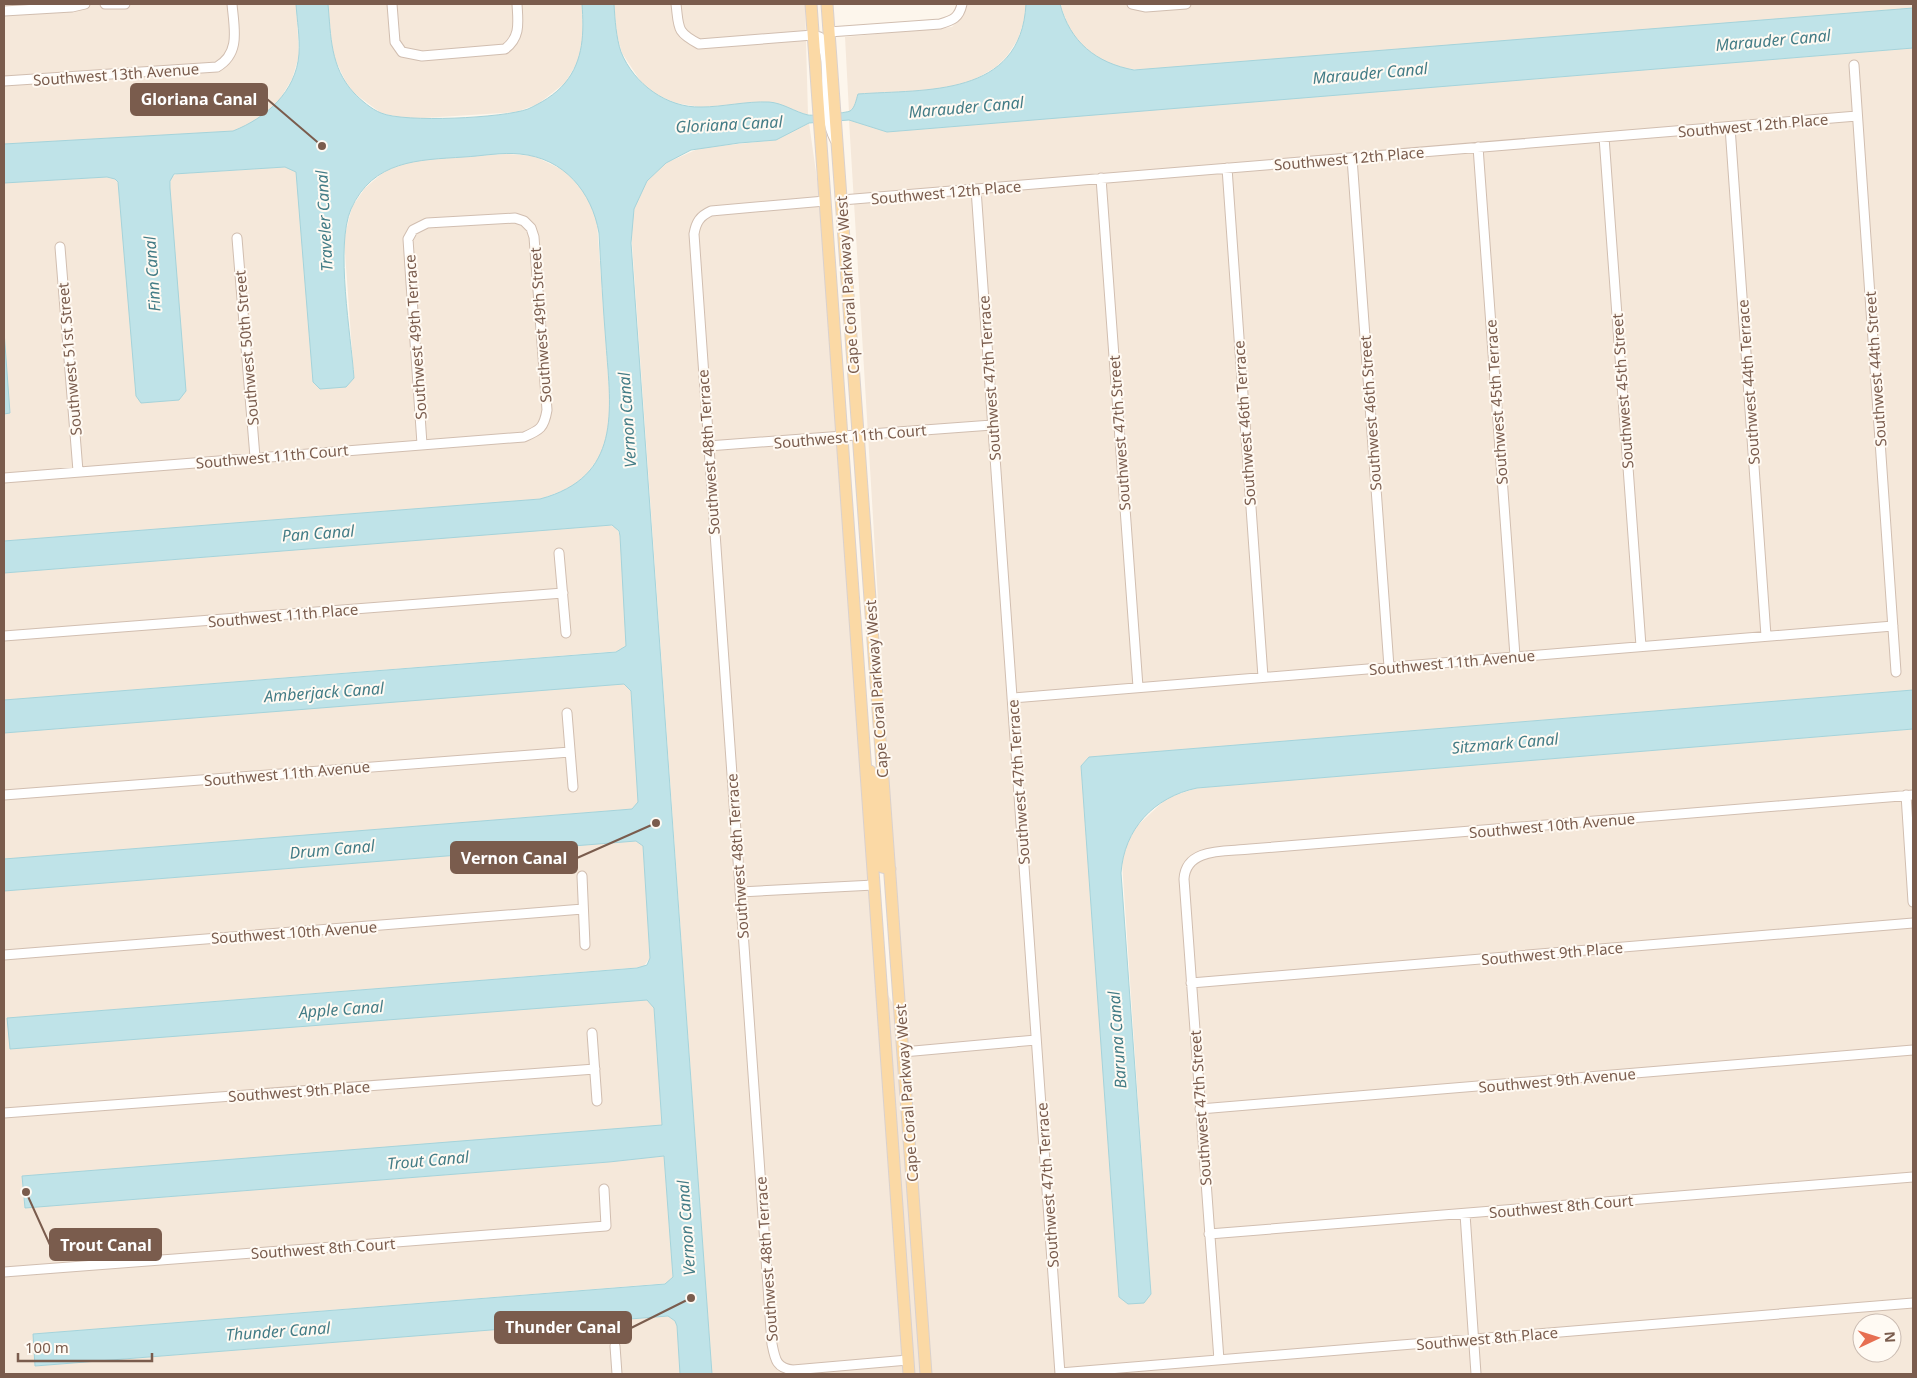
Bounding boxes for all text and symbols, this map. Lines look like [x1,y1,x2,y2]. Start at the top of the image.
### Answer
water label: Marauder Canal [1714,24,1832,56]
water label: Marauder Canal [1311,57,1429,89]
street label: Southwest 13th Avenue [32,58,200,90]
callout: Gloriana Canal [131,84,267,115]
text: Gloriana Canal [141,88,257,110]
water label: Marauder Canal [907,91,1025,123]
street label: Southwest 12th Place [1677,108,1829,142]
water label: Gloriana Canal [675,110,784,138]
street label: Southwest 12th Place [1273,141,1425,175]
water label: Traveler Canal [310,169,338,272]
street label: Southwest 12th Place [870,175,1022,209]
street label: Cape Coral Parkway West [831,195,863,375]
water label: Finn Canal [138,235,166,312]
street label: Southwest 49th Street [525,246,555,403]
street label: Southwest 49th Terrace [399,254,431,420]
street label: Southwest 50th Street [229,269,263,426]
street label: Southwest 51st Street [52,281,86,436]
street label: Southwest 44th Street [1860,290,1890,447]
street label: Southwest 47th Terrace [973,295,1005,461]
street label: Southwest 44th Terrace [1732,299,1764,465]
street label: Southwest 45th Street [1607,312,1637,469]
street label: Southwest 45th Terrace [1480,319,1512,485]
street label: Southwest 46th Street [1355,334,1385,491]
street label: Southwest 46th Terrace [1228,340,1260,506]
street label: Southwest 47th Street [1104,354,1134,511]
street label: Southwest 48th Terrace [692,369,724,535]
water label: Vernon Canal [613,371,641,468]
street label: Southwest 11th Court [773,419,928,453]
street label: Southwest 11th Court [195,439,350,473]
water label: Pan Canal [281,519,356,547]
street label: Southwest 11th Place [207,598,359,632]
street label: Cape Coral Parkway West [860,599,892,779]
street label: Southwest 11th Avenue [1368,645,1536,679]
water label: Amberjack Canal [262,677,386,707]
street label: Southwest 47th Terrace [1002,699,1034,865]
water label: Sitzmark Canal [1451,727,1560,759]
street label: Southwest 11th Avenue [203,756,371,790]
street label: Southwest 48th Terrace [721,773,753,939]
street label: Southwest 10th Avenue [1468,808,1636,842]
water label: Drum Canal [288,834,376,864]
callout: Vernon Canal [451,842,577,873]
text: Vernon Canal [461,847,567,869]
street label: Southwest 10th Avenue [210,916,378,948]
street label: Southwest 9th Place [1480,937,1624,969]
water label: Baruna Canal [1103,990,1131,1090]
water label: Apple Canal [297,995,385,1023]
street label: Cape Coral Parkway West [890,1003,922,1183]
street label: Southwest 47th Street [1185,1029,1215,1186]
street label: Southwest 9th Avenue [1477,1063,1637,1097]
street label: Southwest 9th Place [227,1076,371,1106]
street label: Southwest 47th Terrace [1031,1102,1063,1268]
water label: Trout Canal [386,1145,471,1175]
street label: Southwest 48th Terrace [750,1176,782,1342]
water label: Vernon Canal [672,1179,700,1276]
street label: Southwest 8th Court [1488,1190,1634,1222]
callout: Trout Canal [50,1229,161,1260]
street label: Southwest 8th Court [250,1233,396,1263]
text: Trout Canal [60,1234,152,1256]
callout: Thunder Canal [495,1312,631,1343]
north arrow [1852,1313,1902,1363]
water label: Thunder Canal [225,1316,332,1346]
text: Thunder Canal [505,1316,621,1338]
street label: Southwest 8th Place [1415,1322,1559,1354]
scale bar [18,1330,151,1362]
text: N [1881,1331,1900,1343]
text: 100 m [25,1337,69,1357]

